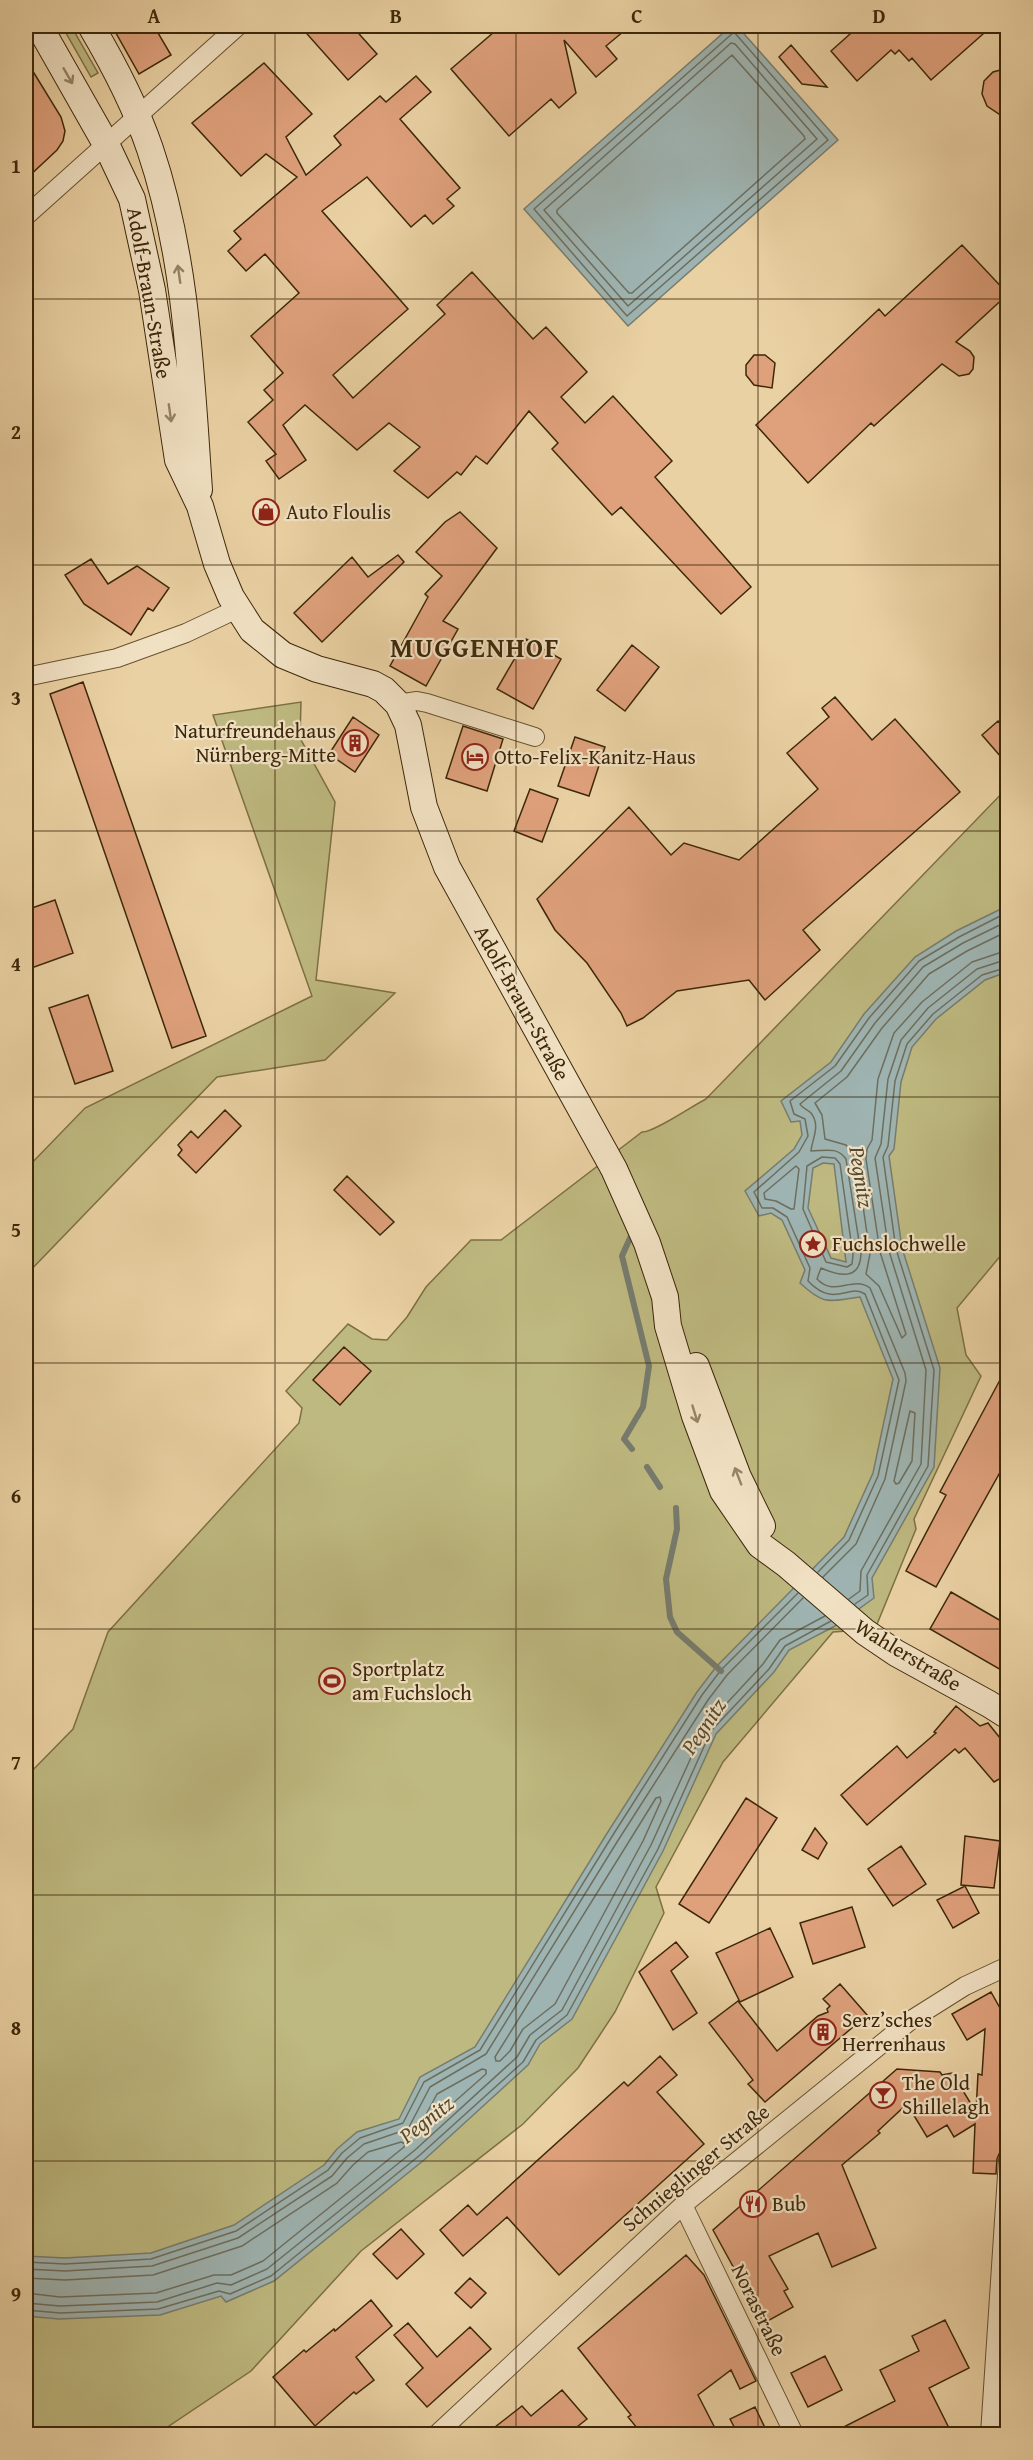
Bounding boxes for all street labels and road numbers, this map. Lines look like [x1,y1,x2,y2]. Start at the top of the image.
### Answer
street label: Adolf-Braun-Straße [119,205,180,381]
street label: Adolf-Braun-Straße [467,919,578,1086]
street label: Wahlerstraße [849,1611,968,1699]
street label: Schnieglinger Straße [615,2096,776,2239]
street label: Norastraße [724,2258,795,2361]

